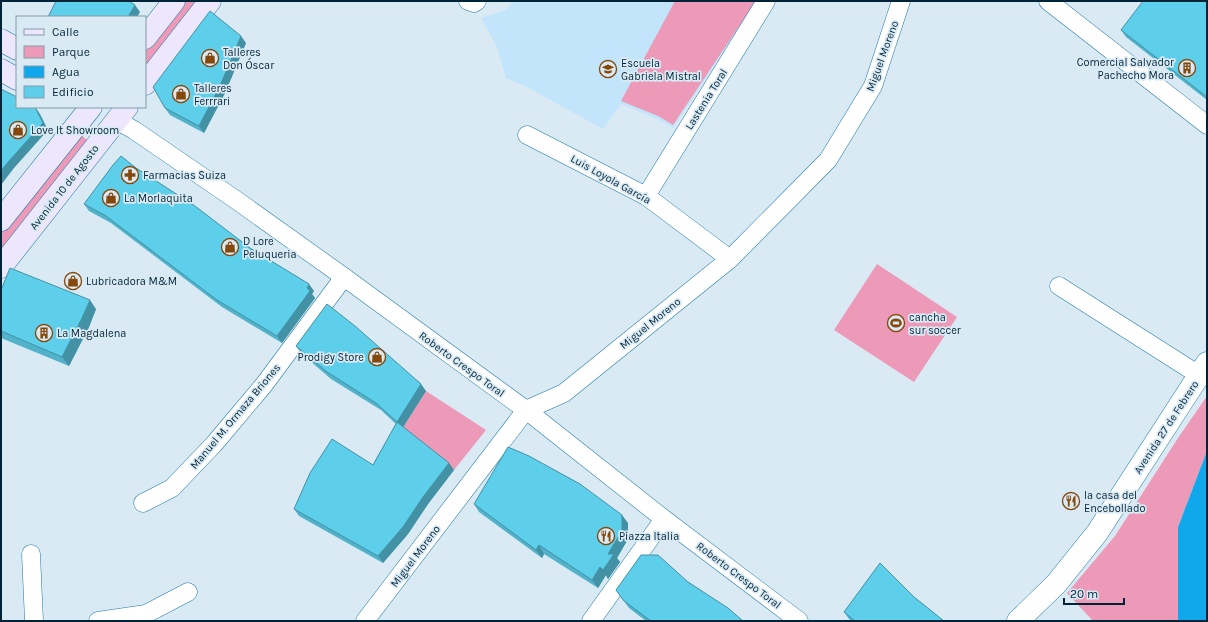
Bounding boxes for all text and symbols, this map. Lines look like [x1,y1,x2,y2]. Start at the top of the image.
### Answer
legend [16,16,146,108]
street label: Miguel Moreno [864,19,901,93]
text: Calle [52,25,79,39]
text: Parque [52,45,90,59]
place label: Talleres Don Óscar [223,46,274,72]
shop icon: Talleres Don Óscar [200,48,220,68]
place label: Comercial Salvador Pachecho Mora [1077,56,1174,82]
place label: Escuela Gabriela Mistral [621,57,701,83]
building icon: Comercial Salvador Pachecho Mora [1177,58,1197,78]
school or university icon: Escuela Gabriela Mistral [598,59,618,79]
text: Agua [52,65,80,79]
street label: Lastenia Toral [683,67,730,132]
place label: Talleres Ferrrari [194,82,232,108]
shop icon: Talleres Ferrrari [171,84,191,104]
text: Edificio [52,85,93,99]
shop icon: Love It Showroom [8,120,28,140]
place label: Love It Showroom [31,124,119,137]
street label: Avenida 10 de Agosto [27,142,102,232]
street label: Luis Loyola García [568,152,653,207]
pharmacy icon: Farmacias Suiza [120,165,140,185]
place label: Farmacias Suiza [143,169,226,182]
shop icon: La Morlaquita [101,188,121,208]
place label: La Morlaquita [124,192,193,205]
place label: D Lore Peluqueria [243,235,297,261]
shop icon: D Lore Peluqueria [220,237,240,257]
shop icon: Lubricadora M&M [63,271,83,291]
place label: Lubricadora M&M [86,275,177,288]
street label: Miguel Moreno [617,295,683,352]
place label: cancha sur soccer [909,311,961,337]
sports icon: cancha sur soccer [886,313,906,333]
building icon: La Magdalena [34,323,54,343]
place label: La Magdalena [57,327,126,340]
street label: Roberto Crespo Toral [416,329,507,400]
shop icon: Prodigy Store [367,347,387,367]
place label: Prodigy Store [298,351,364,364]
street label: Manuel M. Ormaza Briones [188,361,283,472]
street label: Avenida 27 de Febrero [1131,378,1201,476]
place label: la casa del Encebollado [1084,489,1145,515]
restaurant icon: la casa del Encebollado [1061,491,1081,511]
street label: Miguel Moreno [388,523,443,590]
restaurant icon: Piazza Italia [596,526,616,546]
place label: Piazza Italia [619,530,679,543]
street label: Roberto Crespo Toral [694,539,784,611]
scale bar [1064,580,1124,606]
text: 20 m [1070,587,1098,601]

